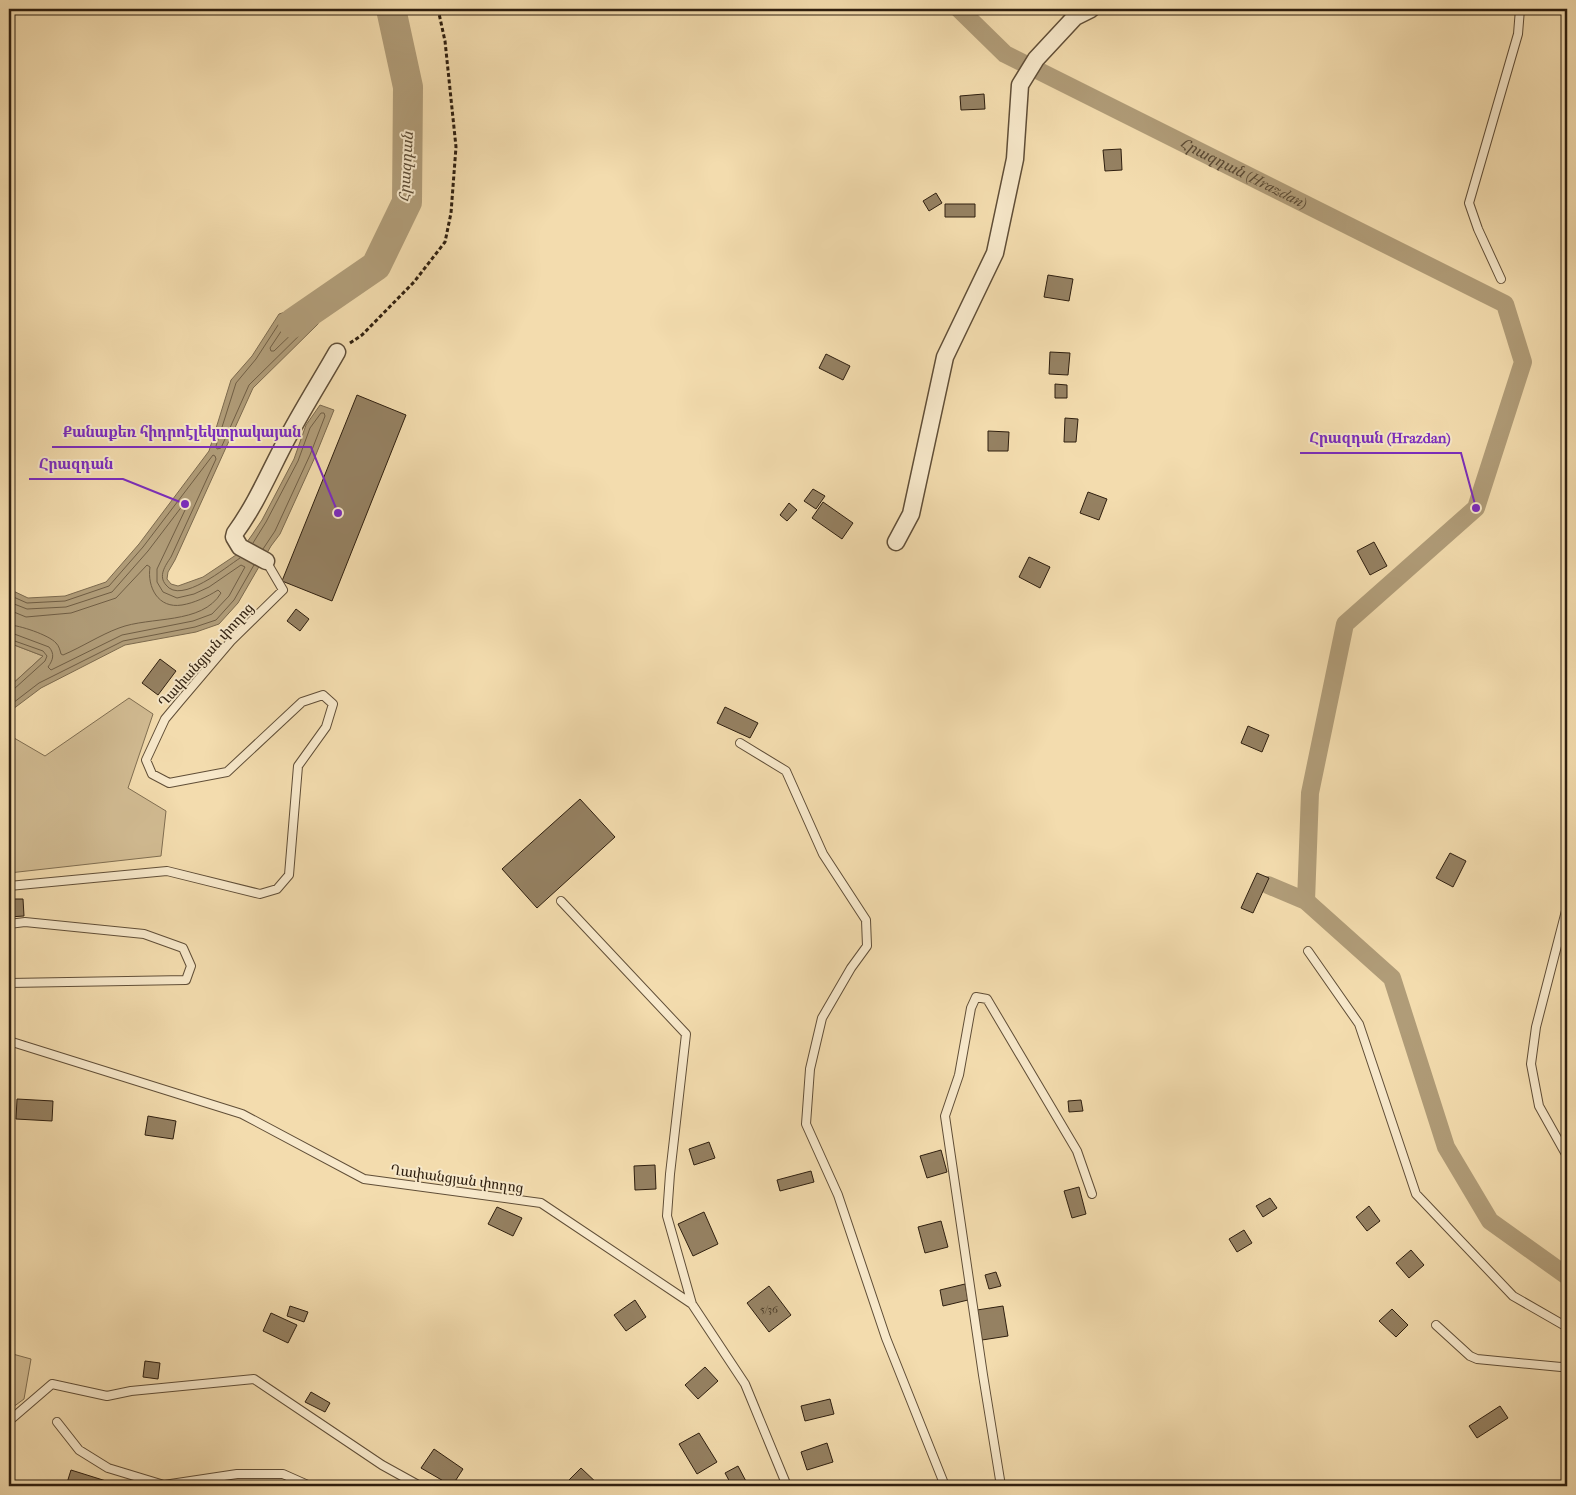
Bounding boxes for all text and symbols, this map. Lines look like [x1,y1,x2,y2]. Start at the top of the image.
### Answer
water label: Հրազդան [395,130,417,203]
water label: Հրազդան (Hrazdan) [1177,134,1310,213]
callout: Քանաքեռ հիդրոէլեկտրակայան [52,417,311,447]
text: Քանաքեռ հիդրոէլեկտրակայան [63,423,301,441]
callout: Հրազդան (Hrazdan) [1300,423,1461,453]
text: Հրազդան (Hrazdan) [1309,429,1451,447]
callout: Հրազդան [29,449,123,479]
text: Հրազդան [39,455,113,473]
street label: Ղափանցյան փողոց [155,599,257,711]
street label: Ղափանցյան փողոց [389,1161,525,1197]
house number: 5/36 [760,1303,778,1316]

